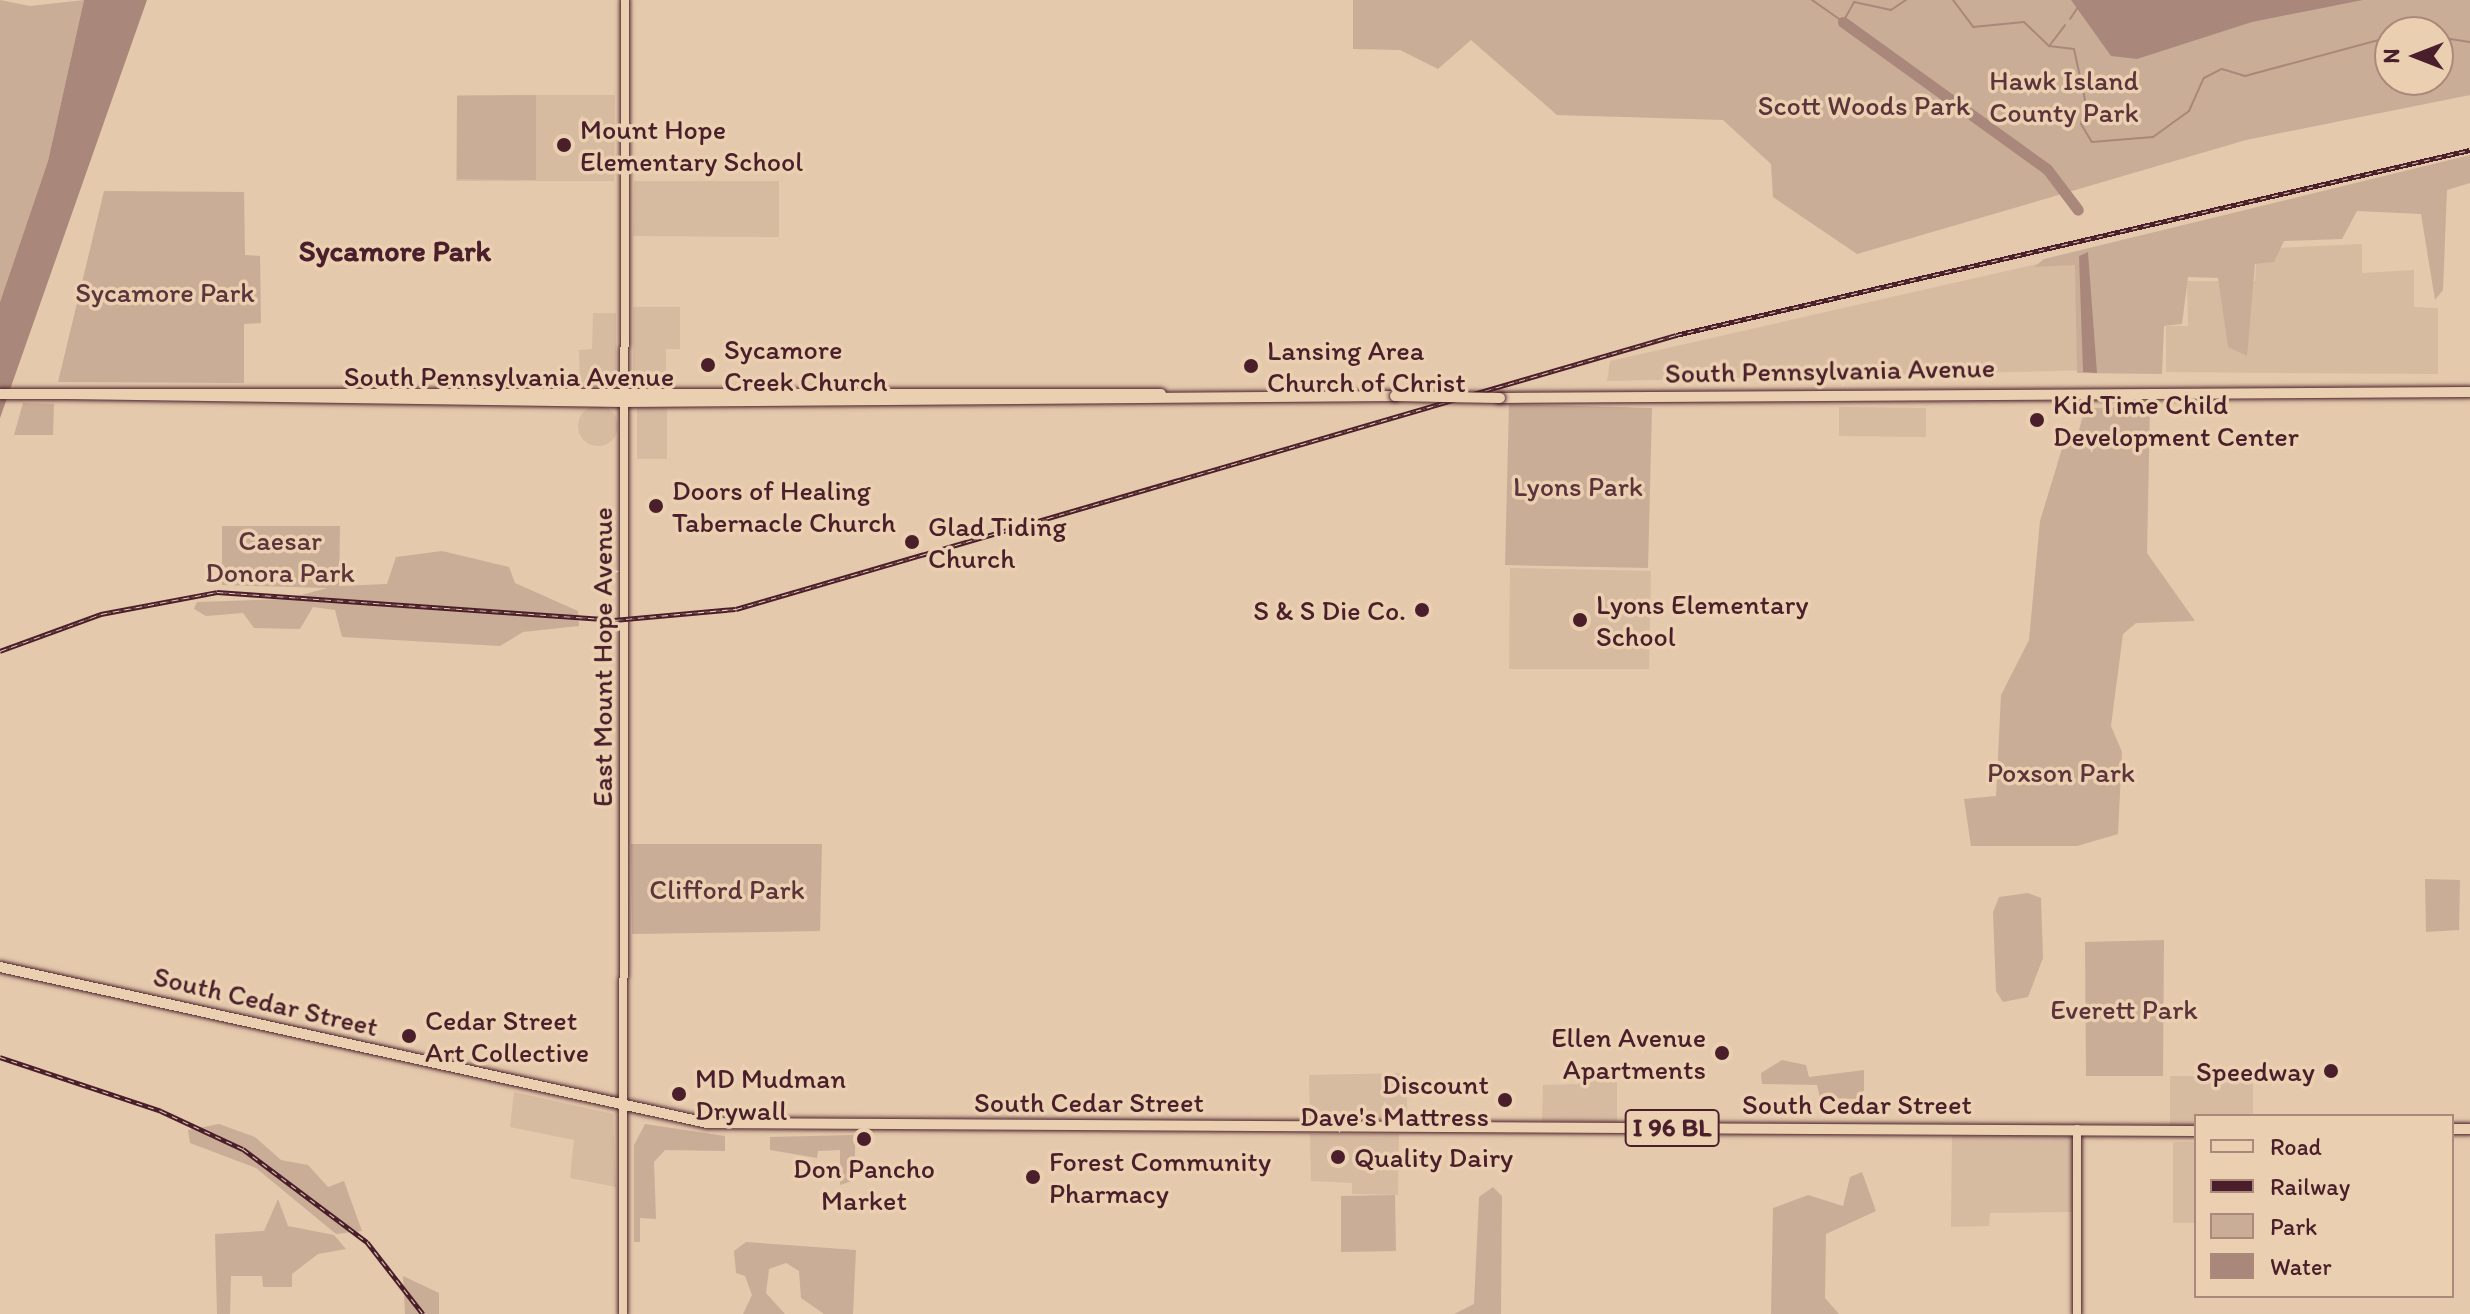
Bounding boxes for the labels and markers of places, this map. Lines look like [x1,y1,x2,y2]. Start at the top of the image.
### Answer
place label: Mount Hope Elementary School [580,112,803,178]
marker: Mount Hope Elementary School [555,136,573,154]
place label: Sycamore Creek Church [724,332,887,398]
place label: Lansing Area Church of Christ [1267,333,1466,399]
marker: Sycamore Creek Church [699,356,717,374]
marker: Lansing Area Church of Christ [1242,357,1260,375]
place label: Kid Time Child Development Center [2053,387,2299,453]
marker: Kid Time Child Development Center [2028,411,2046,429]
place label: Doors of Healing Tabernacle Church [672,473,896,539]
marker: Doors of Healing Tabernacle Church [647,497,665,515]
place label: Glad Tiding Church [928,509,1066,575]
marker: Glad Tiding Church [903,533,921,551]
place label: Lyons Elementary School [1596,587,1808,653]
place label: S & S Die Co. [1253,593,1406,627]
marker: S & S Die Co. [1413,601,1431,619]
marker: Lyons Elementary School [1571,611,1589,629]
place label: Cedar Street Art Collective [425,1003,589,1069]
place label: Ellen Avenue Apartments [1552,1020,1706,1086]
marker: Cedar Street Art Collective [400,1027,418,1045]
marker: Ellen Avenue Apartments [1713,1044,1731,1062]
place label: Speedway [2196,1054,2315,1088]
place label: MD Mudman Drywall [695,1061,846,1127]
marker: Speedway [2322,1062,2340,1080]
place label: Discount Dave's Mattress [1300,1067,1489,1133]
marker: MD Mudman Drywall [670,1085,688,1103]
marker: Discount Dave's Mattress [1496,1091,1514,1109]
marker: Don Pancho Market [855,1130,873,1148]
place label: Quality Dairy [1354,1140,1513,1174]
place label: Forest Community Pharmacy [1049,1144,1271,1210]
marker: Quality Dairy [1329,1148,1347,1166]
place label: Don Pancho Market [793,1151,935,1217]
marker: Forest Community Pharmacy [1024,1168,1042,1186]

